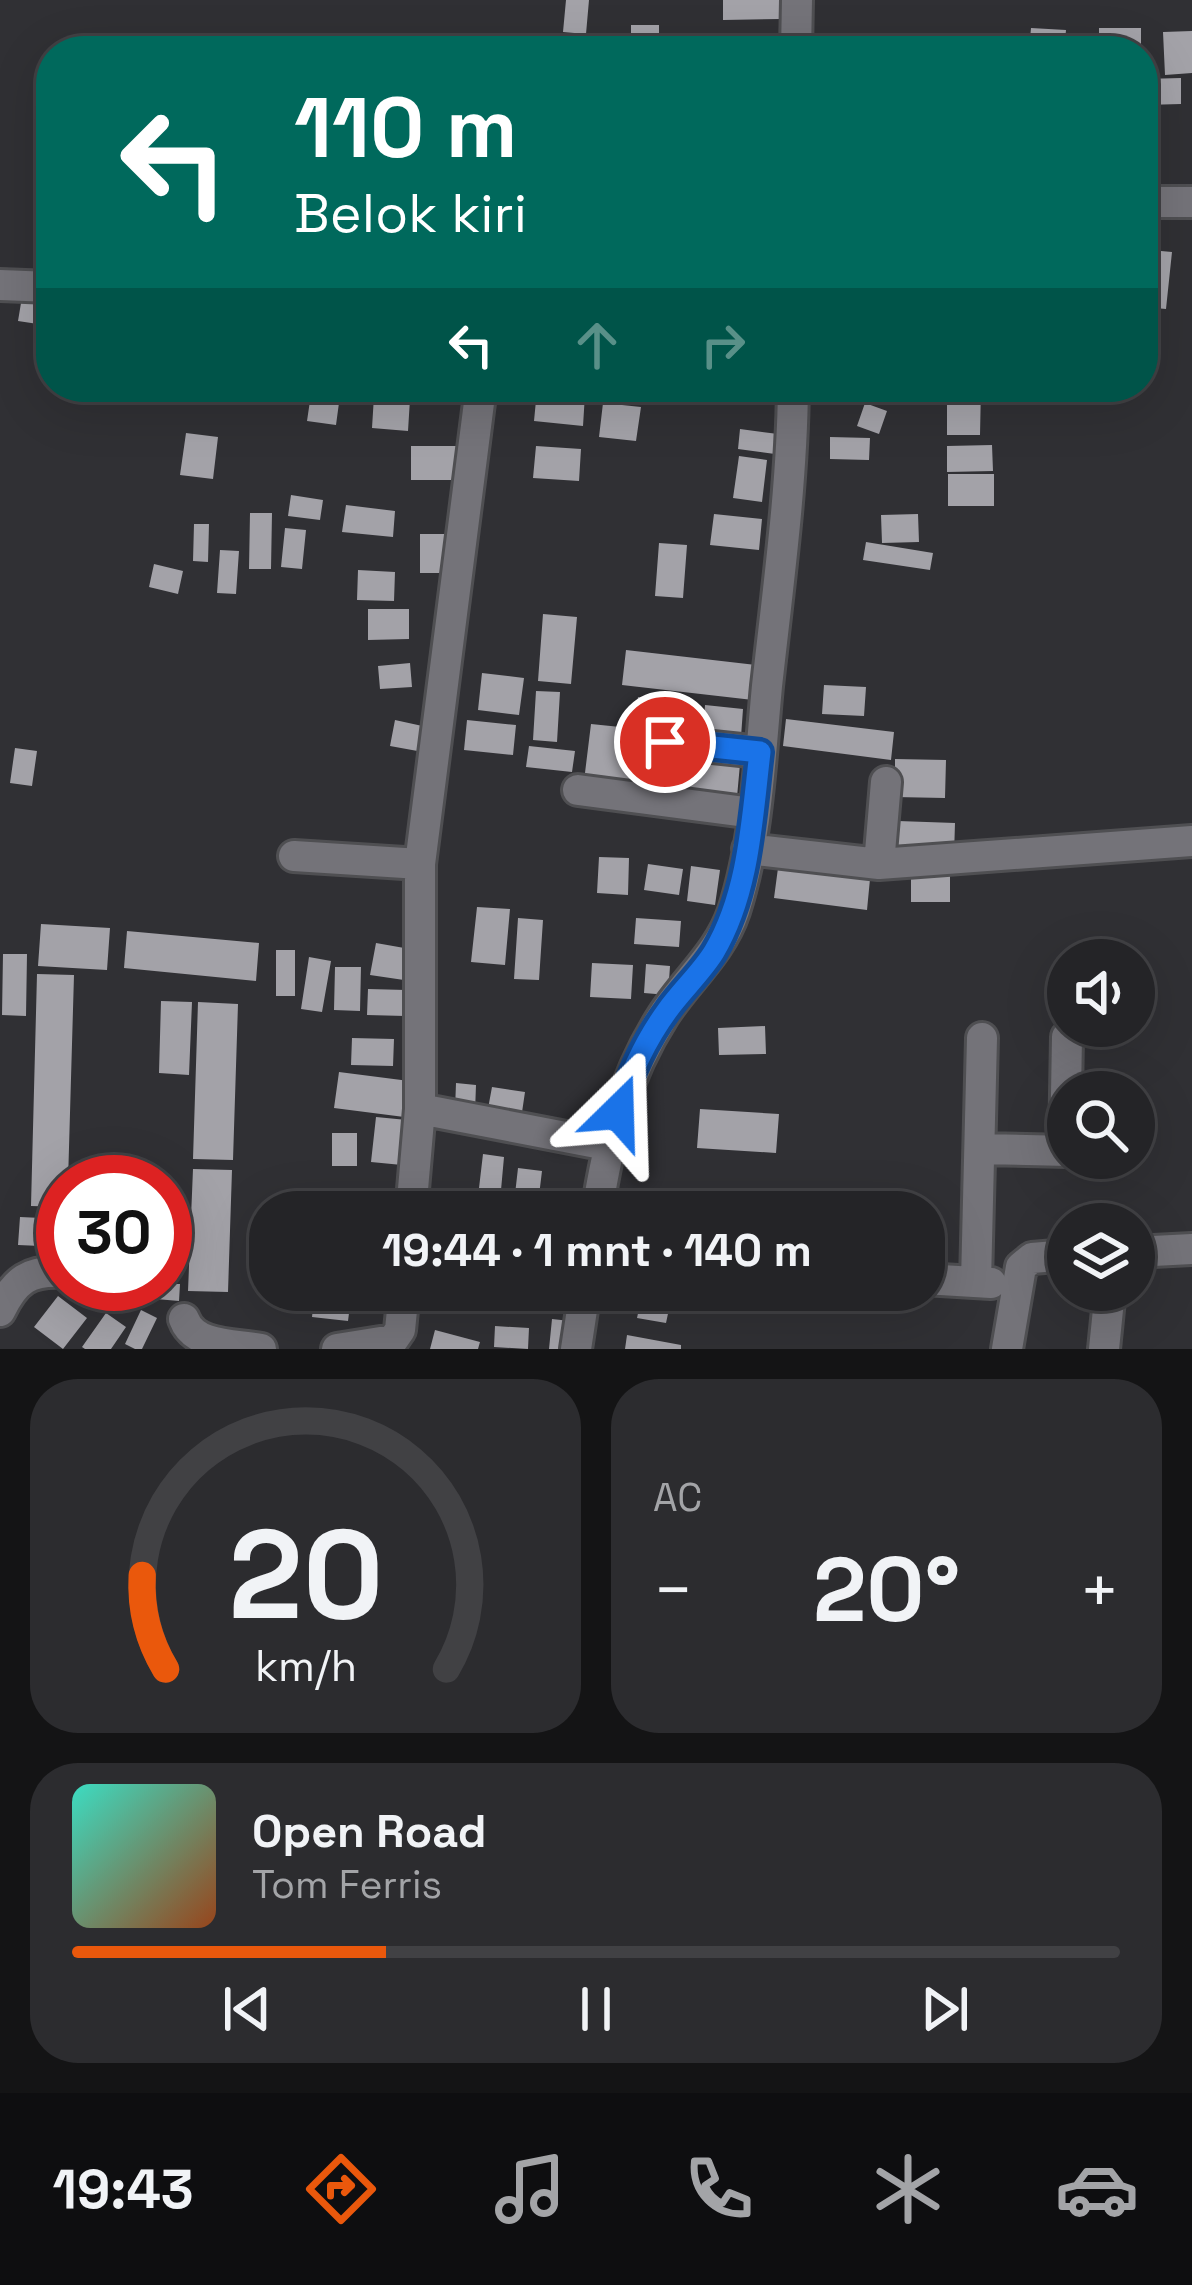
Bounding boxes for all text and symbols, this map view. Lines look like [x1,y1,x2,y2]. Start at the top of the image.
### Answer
text: 110 m [294,74,517,182]
icon: left [96,84,252,240]
text: Belok kiri [294,179,527,248]
icon: left [438,312,504,378]
icon: ahead [564,312,630,378]
icon: right [690,312,756,378]
pin [614,691,716,793]
icon: arrive [632,709,698,775]
map controls [1047,939,1155,1311]
button: sound [1047,939,1155,1047]
position arrow [555,1049,681,1175]
button: search [1047,1071,1155,1179]
speed limit sign: 30 [36,1155,192,1311]
button: layers [1047,1203,1155,1311]
text: 19:44 · 1 mnt · 140 m [382,1222,812,1279]
text: AC [653,1473,702,1522]
text: 20 [228,1495,383,1654]
text: 20° [813,1532,960,1647]
text: − [653,1548,694,1632]
text: + [1079,1548,1120,1632]
text: km/h [254,1639,357,1694]
text: Open Road [252,1803,487,1860]
text: Tom Ferris [252,1860,442,1909]
icon: previous [214,1976,280,2042]
icon: pause [563,1976,629,2042]
icon: next [912,1976,978,2042]
icon: directions [299,2147,383,2231]
icon: music [488,2147,572,2231]
icon: phone [677,2147,761,2231]
icon: climate [866,2147,950,2231]
icon: car [1055,2147,1139,2231]
text: 19:43 [53,2155,194,2224]

